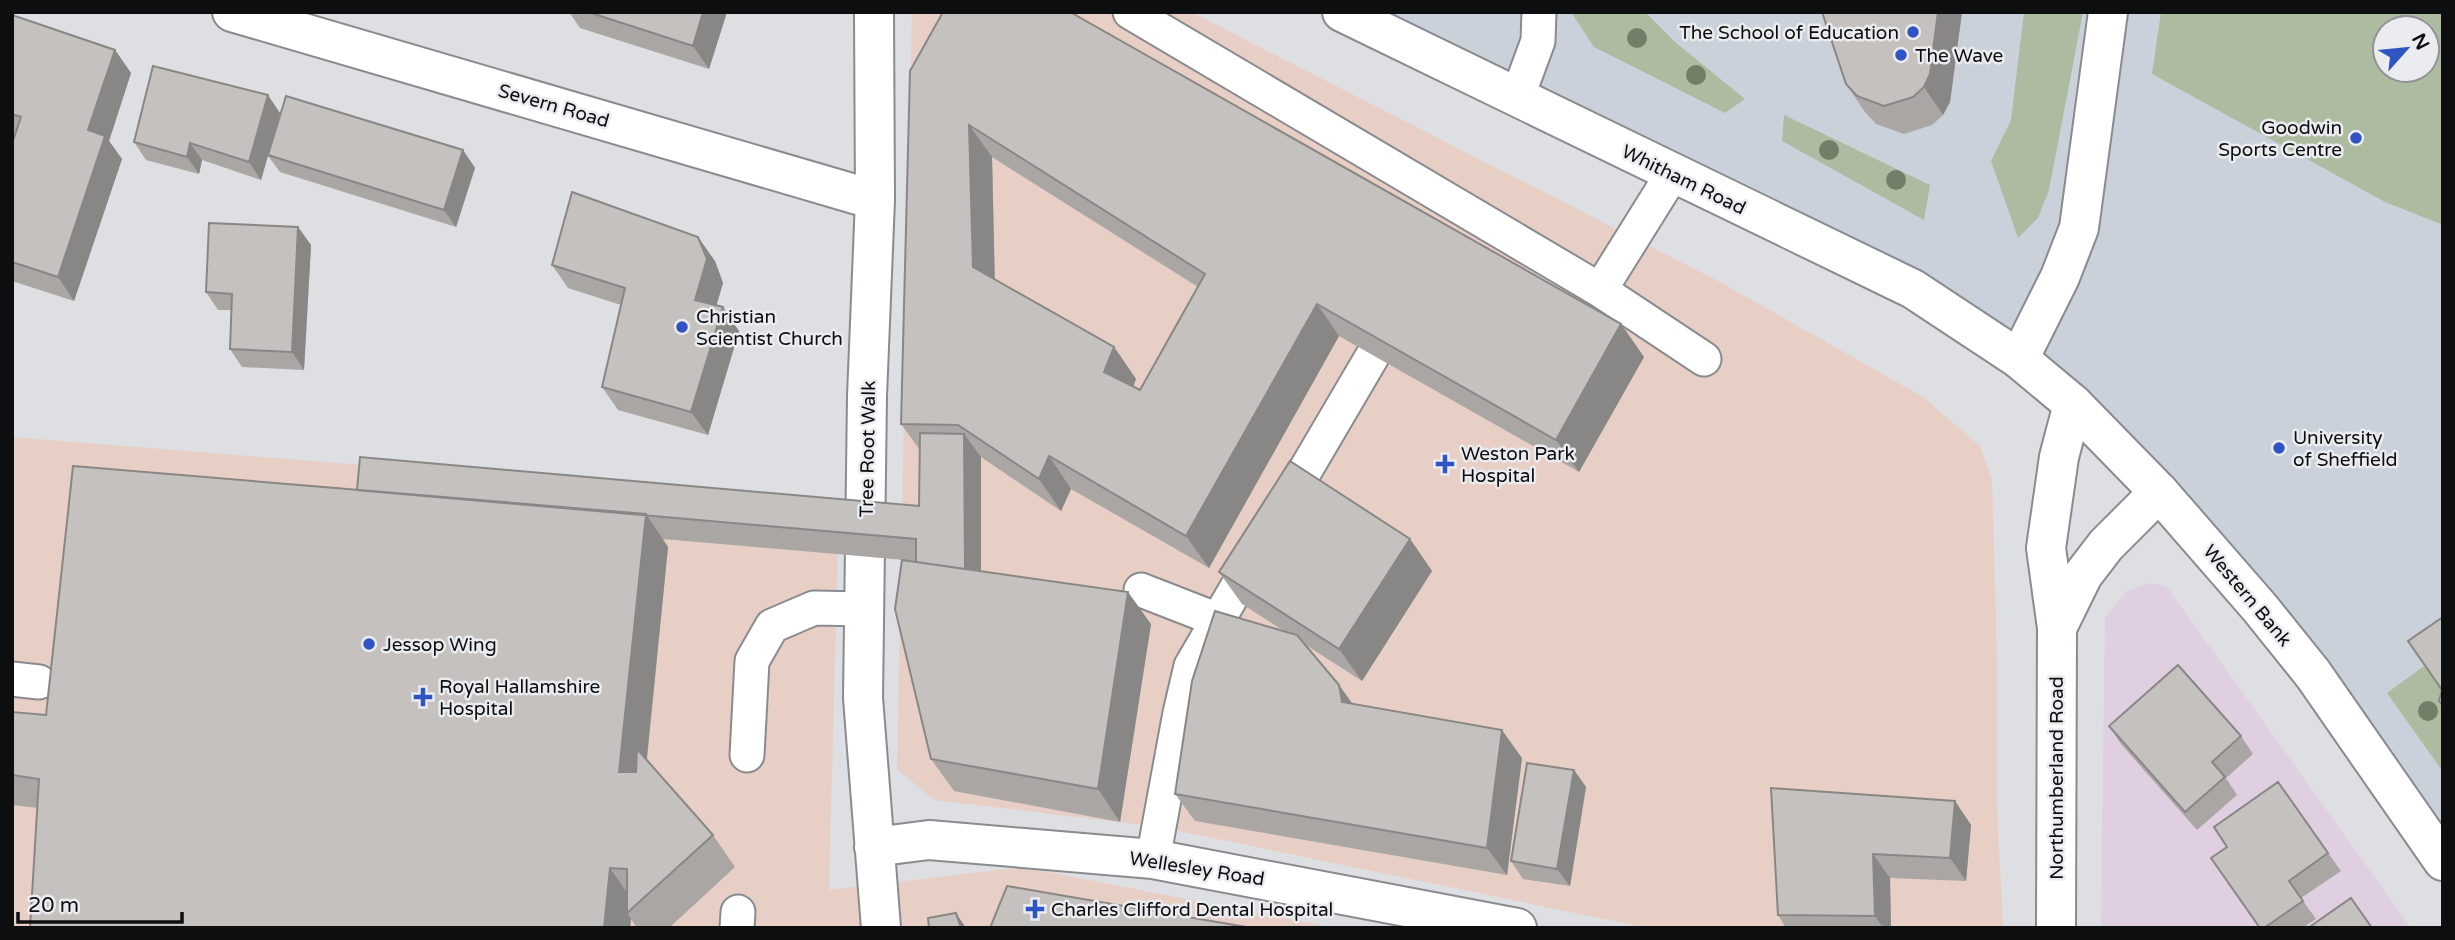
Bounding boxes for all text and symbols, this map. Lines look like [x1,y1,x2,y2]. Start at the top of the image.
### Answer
north arrow [2371,14,2441,84]
place label: The School of Education [1679,22,1899,44]
marker: The School of Education [1905,24,1921,40]
text: N [2407,30,2434,54]
place label: The Wave [1915,45,2003,67]
marker: The Wave [1893,47,1909,63]
street label: Severn Road [496,80,612,132]
place label: Goodwin Sports Centre [2218,117,2342,161]
marker: Goodwin Sports Centre [2348,130,2364,146]
street label: Whitham Road [1618,140,1749,219]
place label: Christian Scientist Church [696,306,843,350]
marker: Christian Scientist Church [674,319,690,335]
street label: Tree Root Walk [856,380,880,518]
place label: University of Sheffield [2293,427,2398,471]
marker: University of Sheffield [2271,440,2287,456]
place label: Weston Park Hospital [1461,443,1575,487]
marker: Weston Park Hospital [1435,454,1455,474]
street label: Western Bank [2198,540,2296,651]
place label: Jessop Wing [383,634,497,656]
marker: Jessop Wing [361,636,377,652]
place label: Royal Hallamshire Hospital [439,676,600,720]
street label: Northumberland Road [2046,676,2068,880]
marker: Royal Hallamshire Hospital [413,687,433,707]
street label: Wellesley Road [1128,847,1266,891]
scale bar [18,880,182,924]
text: 20 m [28,893,79,918]
marker: Charles Clifford Dental Hospital [1025,899,1045,919]
place label: Charles Clifford Dental Hospital [1051,899,1333,921]

